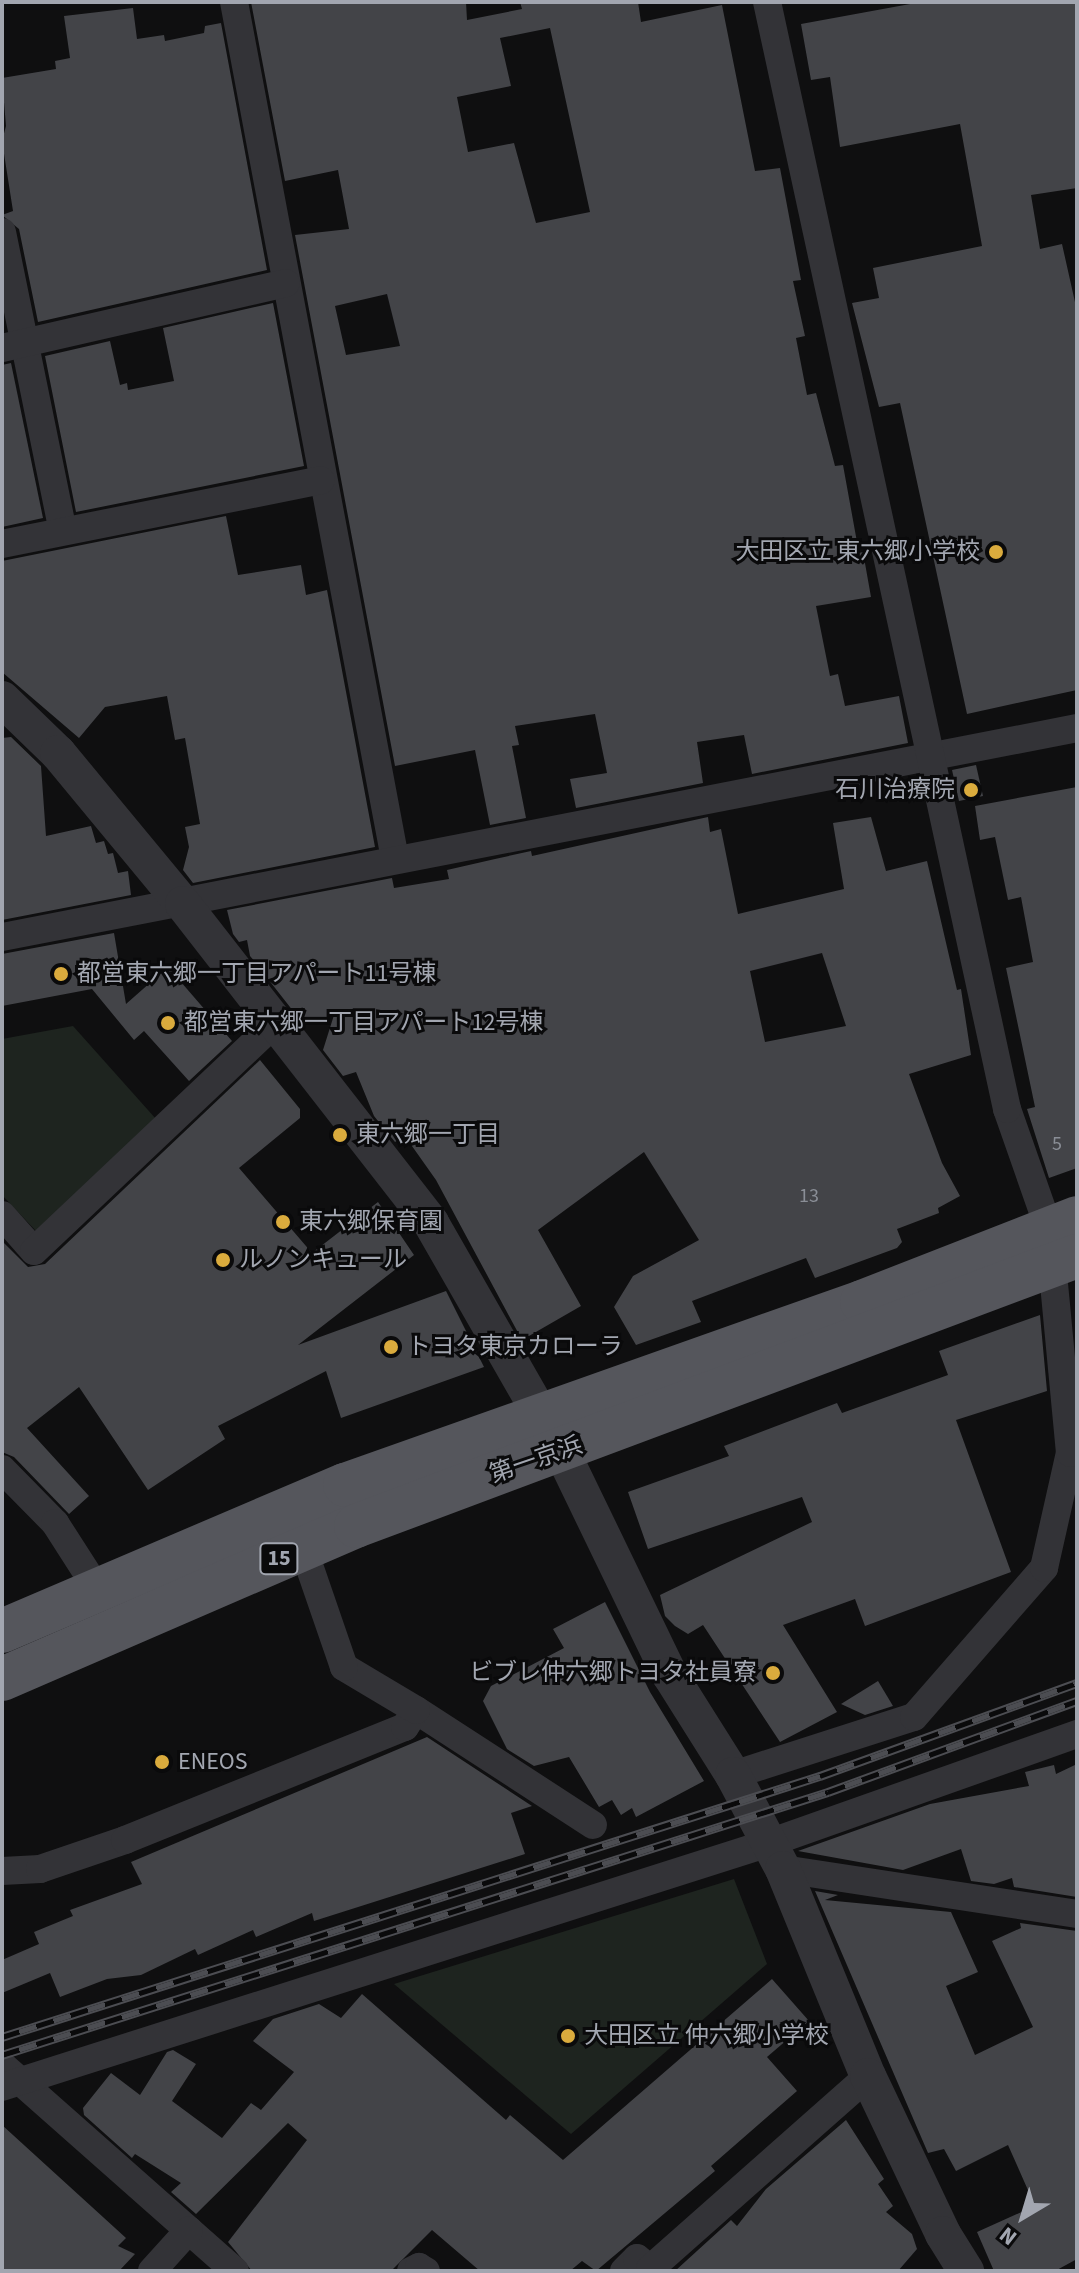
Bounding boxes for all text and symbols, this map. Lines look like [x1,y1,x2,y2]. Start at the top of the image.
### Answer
place label: 大田区立 東六郷小学校 [735,538,980,566]
marker: 大田区立 東六郷小学校 [987,543,1005,561]
place label: 石川治療院 [835,776,955,804]
marker: 石川治療院 [962,781,980,799]
place label: 都営東六郷一丁目アパート11号棟 [77,960,437,988]
marker: 都営東六郷一丁目アパート11号棟 [52,965,70,983]
place label: 都営東六郷一丁目アパート12号棟 [184,1009,544,1037]
marker: 都営東六郷一丁目アパート12号棟 [159,1014,177,1032]
place label: 東六郷一丁目 [356,1121,500,1149]
marker: 東六郷一丁目 [331,1126,349,1144]
house number: 5 [1052,1132,1062,1156]
house number: 13 [799,1184,819,1208]
place label: 東六郷保育園 [299,1208,443,1236]
marker: 東六郷保育園 [274,1213,292,1231]
place label: ルノンキュール [239,1246,407,1274]
marker: ルノンキュール [214,1251,232,1269]
place label: トヨタ東京カローラ [407,1333,623,1361]
marker: トヨタ東京カローラ [382,1338,400,1356]
street label: 第一京浜 [486,1431,586,1489]
road number: 15 [259,1541,299,1577]
place label: ビブレ仲六郷トヨタ社員寮 [469,1659,757,1687]
marker: ビブレ仲六郷トヨタ社員寮 [764,1664,782,1682]
place label: ENEOS [178,1748,248,1776]
marker: ENEOS [153,1753,171,1771]
place label: 大田区立 仲六郷小学校 [584,2022,829,2050]
marker: 大田区立 仲六郷小学校 [559,2027,577,2045]
north arrow [983,2177,1063,2257]
text: N [993,2219,1024,2253]

